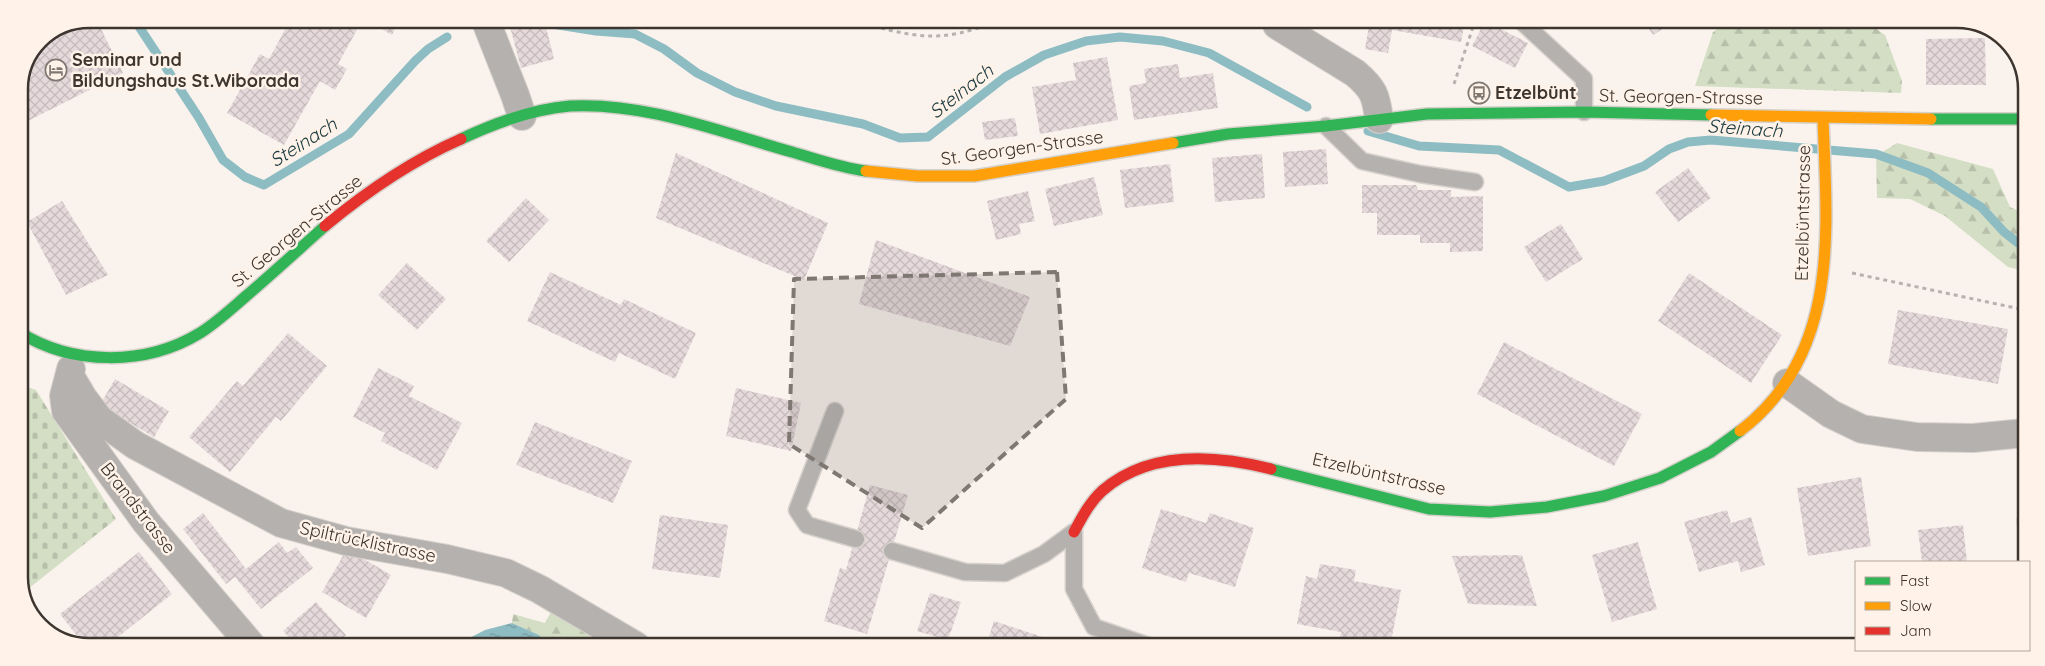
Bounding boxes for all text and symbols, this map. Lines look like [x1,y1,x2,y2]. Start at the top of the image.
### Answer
place label: Seminar und Bildungshaus St.Wiborada [72,48,299,92]
hotel icon: Seminar und Bildungshaus St.Wiborada [44,58,68,82]
water label: Steinach [924,58,999,124]
bus stop icon: Etzelbünt [1467,81,1491,105]
place label: Etzelbünt [1495,81,1577,104]
street label: St. Georgen-Strasse [1599,84,1763,109]
water label: Steinach [265,111,342,172]
water label: Steinach [1707,113,1784,143]
street label: St. Georgen-Strasse [939,125,1105,170]
street label: Etzelbüntstrasse [1790,145,1815,281]
street label: St. Georgen-Strasse [226,169,367,292]
street label: Etzelbüntstrasse [1310,447,1448,500]
street label: Brandstrasse [96,457,181,558]
street label: Spiltrücklistrasse [298,516,438,567]
legend [1855,561,2030,651]
text: Fast [1900,571,1929,590]
text: Slow [1900,596,1932,615]
text: Jam [1900,621,1931,640]

